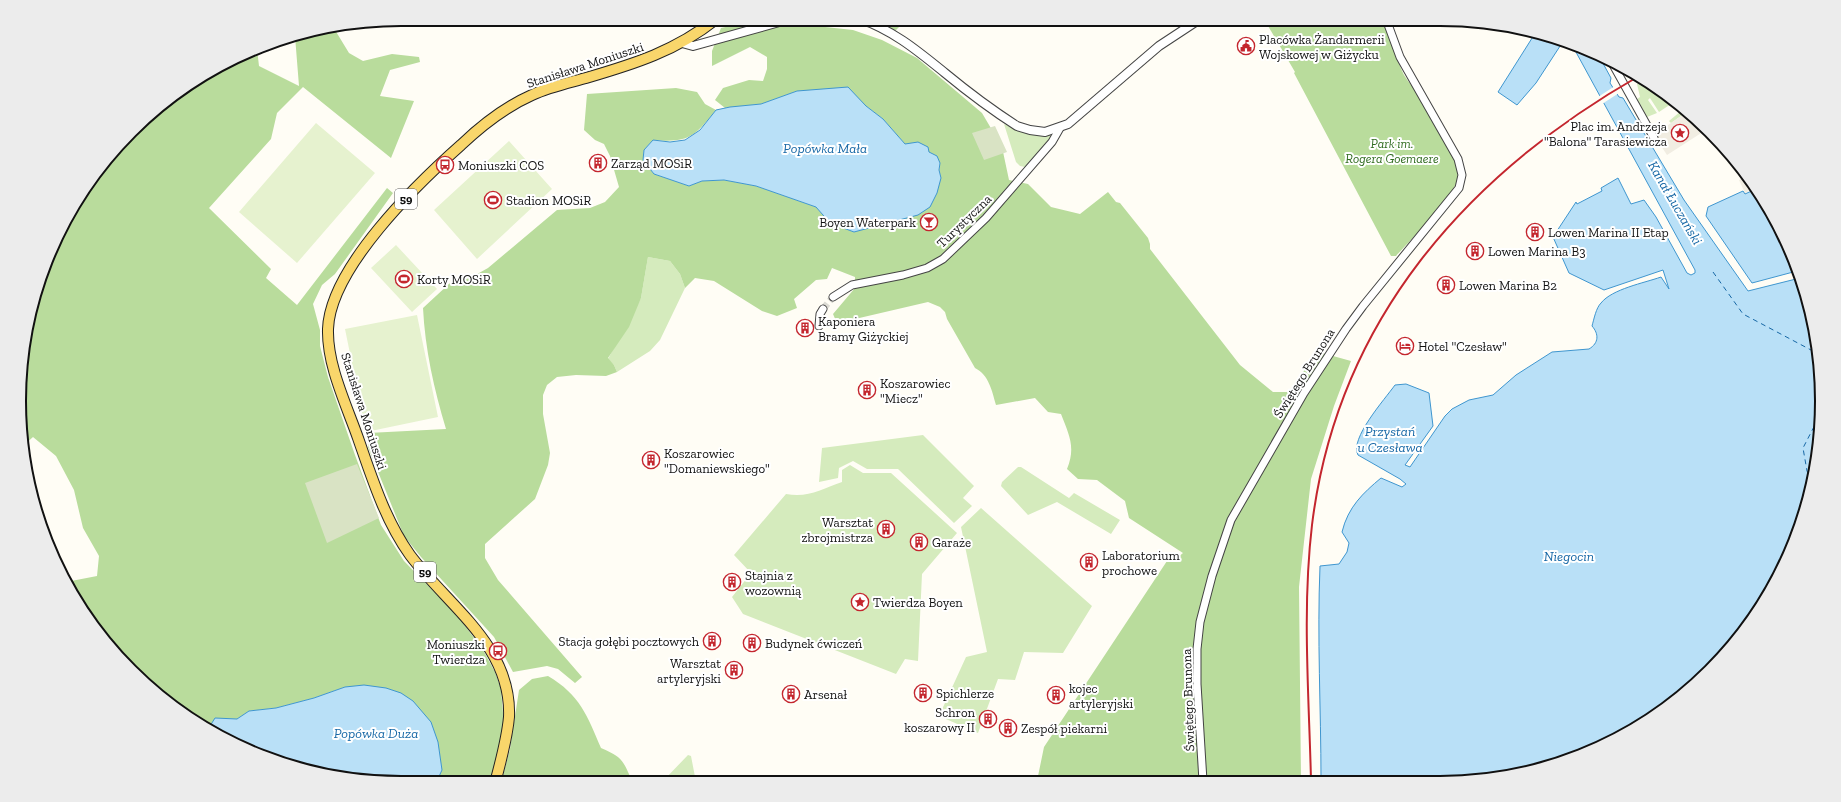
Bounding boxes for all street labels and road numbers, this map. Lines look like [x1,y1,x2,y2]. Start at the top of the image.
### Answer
street label: Stanisława Moniuszki [525,39,646,91]
road number: 59 [395,189,417,209]
street label: Turystyczna [934,191,995,251]
street label: Świętego Brunona [1270,325,1338,421]
street label: Stanisława Moniuszki [338,351,390,472]
road number: 59 [414,562,436,582]
street label: Świętego Brunona [1179,648,1197,752]

